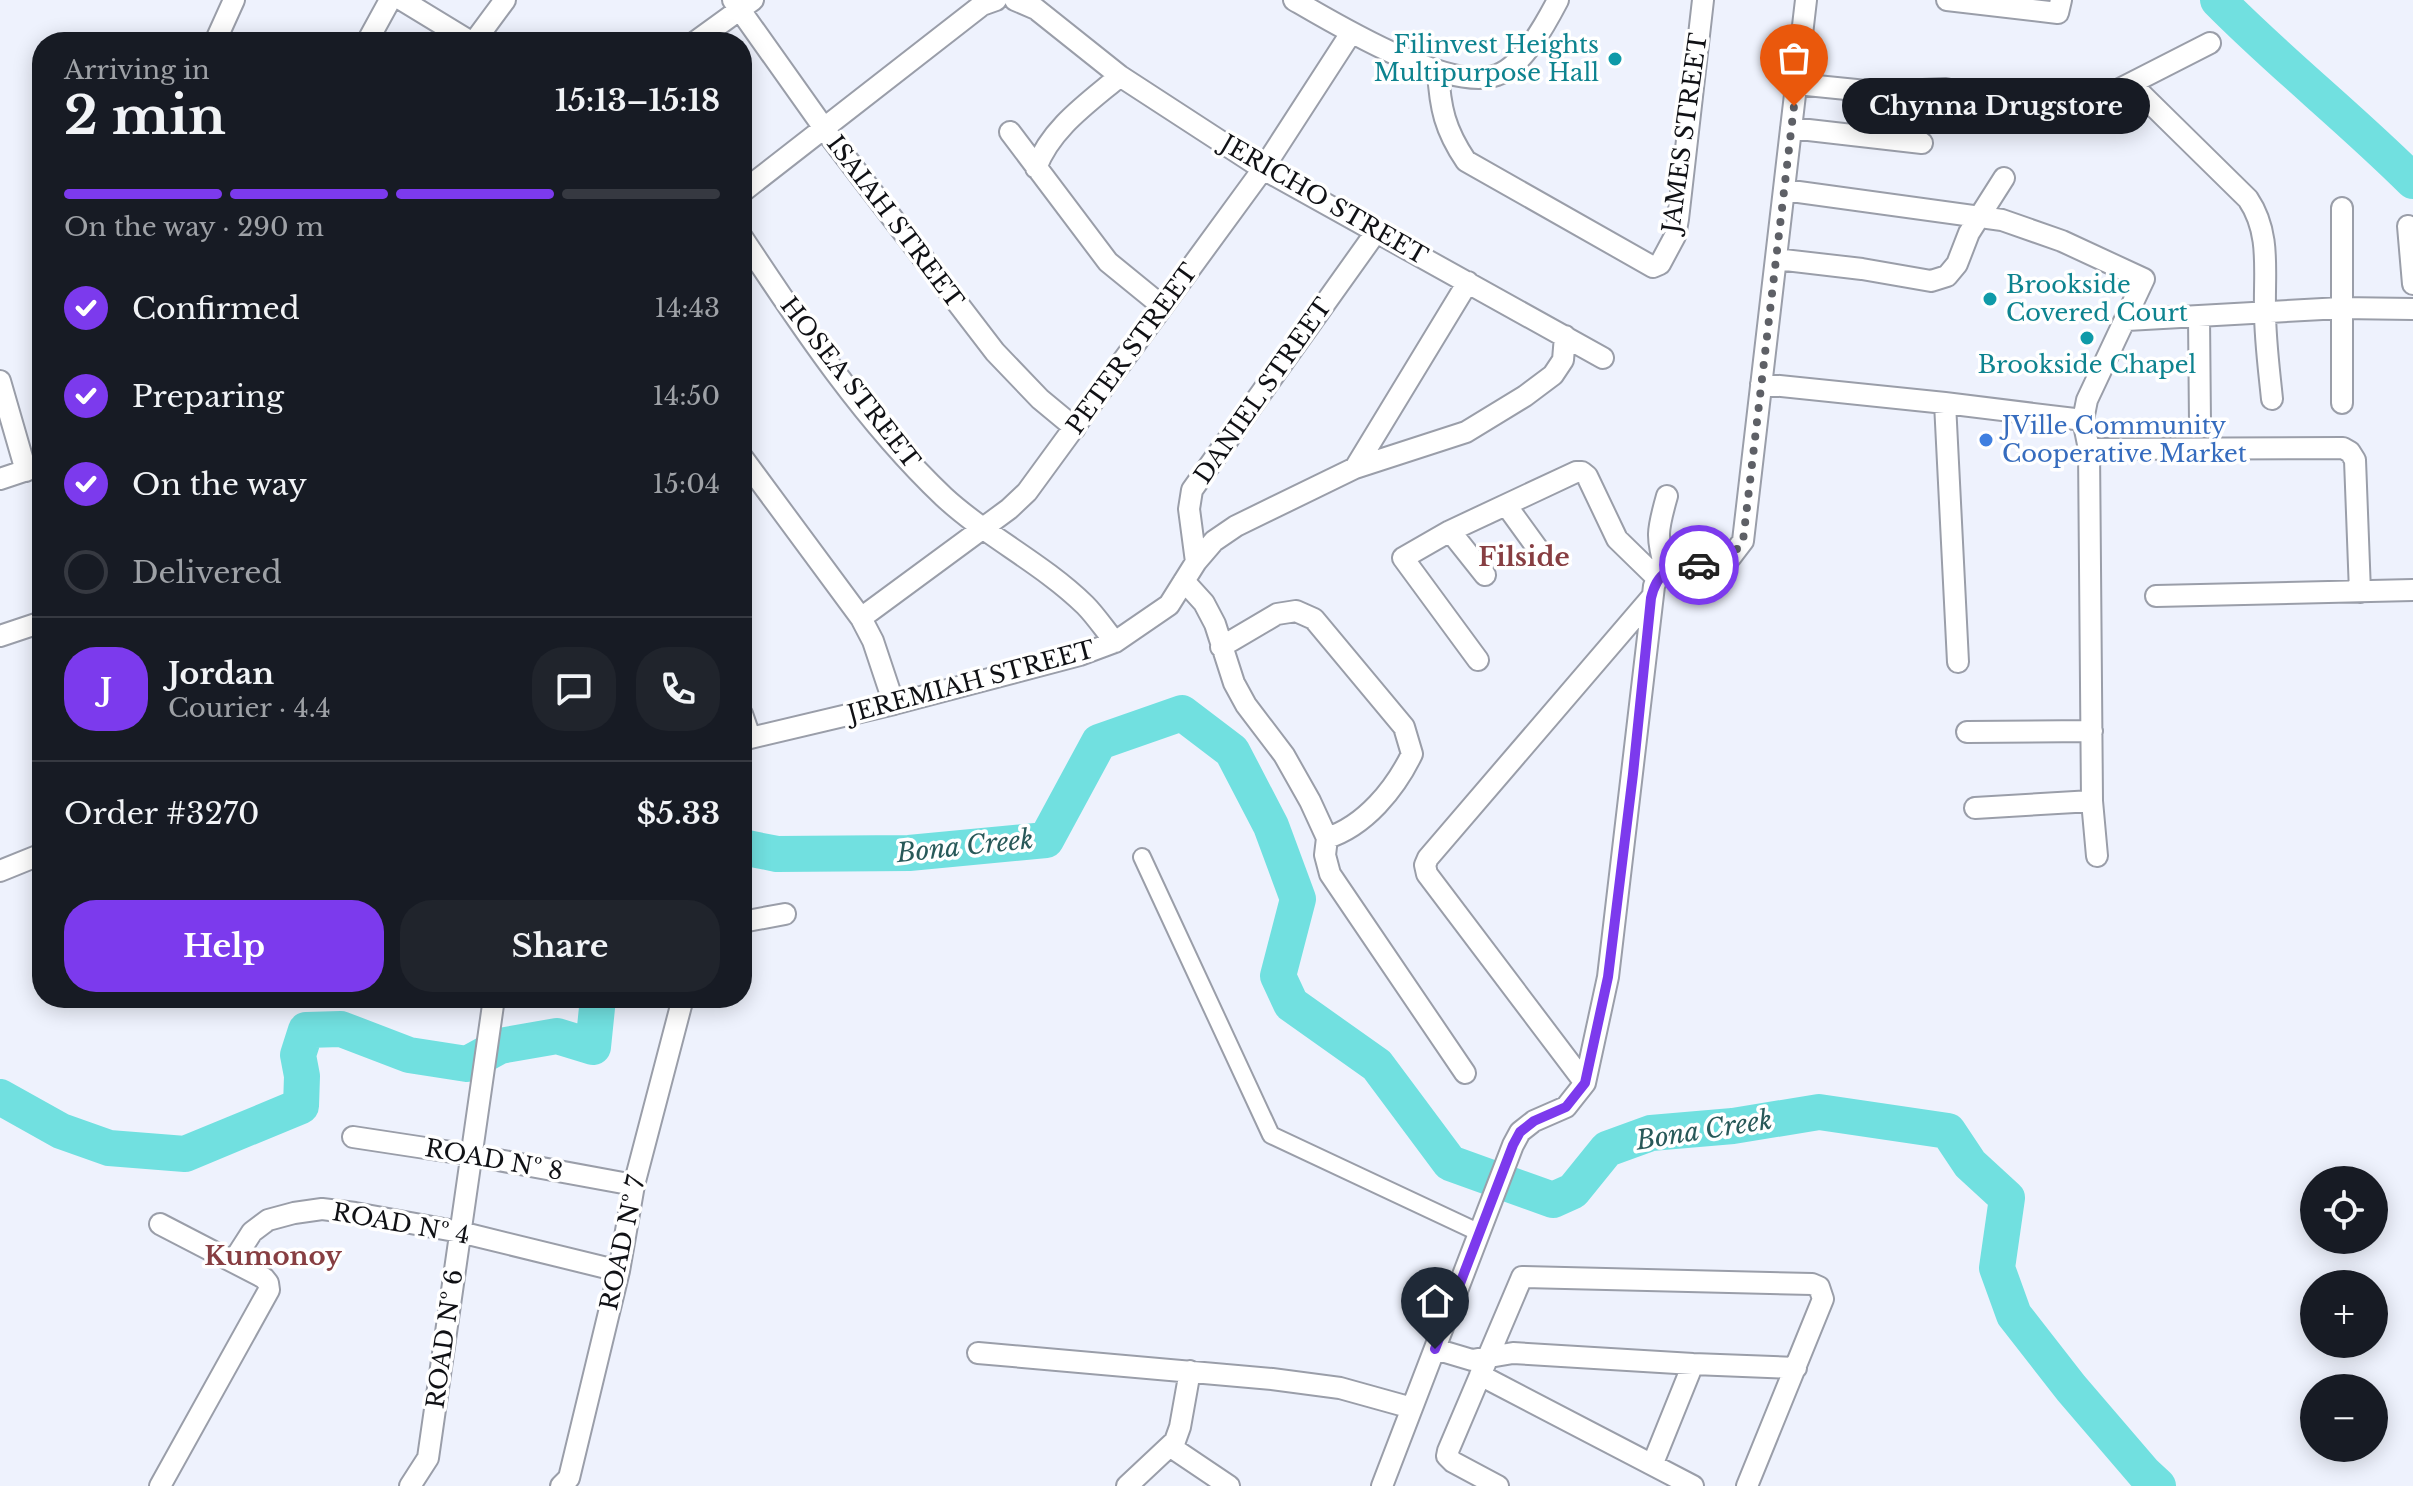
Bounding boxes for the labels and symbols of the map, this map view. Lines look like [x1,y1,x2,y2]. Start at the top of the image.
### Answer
pin [1760,24,1828,106]
place label: Filinvest Heights Multipurpose Hall [1374,30,1599,87]
street label: JAMES STREET [1656,31,1713,238]
marker: Filinvest Heights Multipurpose Hall [1606,50,1624,68]
callout: Chynna Drugstore [1842,78,2150,134]
street label: JERICHO STREET [1213,127,1433,271]
street label: ISAIAH STREET [821,130,970,314]
street label: PETER STREET [1060,258,1203,439]
place label: Brookside Covered Court [2006,270,2188,327]
marker: Brookside Covered Court [1981,290,1999,308]
street label: HOSEA STREET [774,291,926,474]
street label: DANIEL STREET [1188,293,1337,489]
marker: Brookside Chapel [2078,329,2096,347]
place label: Brookside Chapel [1978,350,2196,379]
place label: JVille Community Cooperative Market [1999,411,2247,468]
marker: JVille Community Cooperative Market [1977,431,1995,449]
courier [1659,525,1739,605]
district label: Filside [1478,541,1570,573]
street label: JEREMIAH STREET [841,635,1098,729]
water label: Bona Creek [894,823,1035,869]
water label: Bona Creek [1633,1103,1774,1157]
street label: ROAD № 8 [423,1133,565,1186]
street label: ROAD № 7 [594,1172,651,1313]
street label: ROAD № 4 [330,1197,472,1250]
district label: Kumonoy [204,1240,342,1272]
street label: ROAD № 6 [420,1267,469,1410]
pin [1401,1267,1469,1349]

